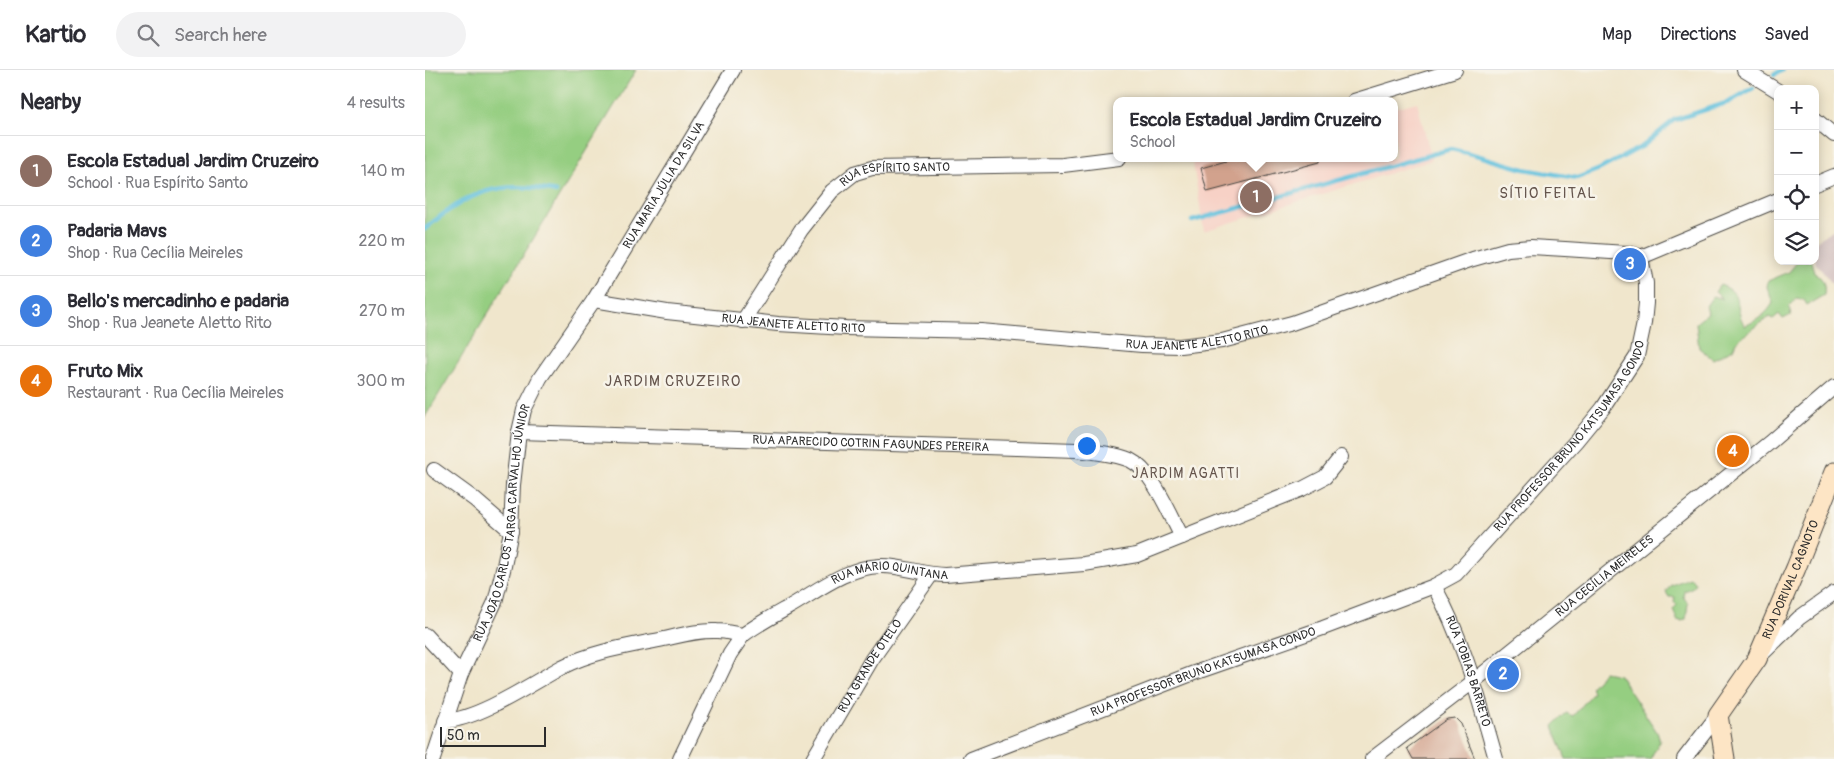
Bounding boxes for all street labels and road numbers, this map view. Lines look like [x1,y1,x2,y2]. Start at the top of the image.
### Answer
street label: RUA MARIA JÚLIA DA SILVA [619,118,708,251]
street label: RUA ESPÍRITO SANTO [837,159,950,190]
street label: RUA JEANETE ALETTO RITO [721,310,866,336]
street label: RUA JEANETE ALETTO RITO [1125,322,1270,354]
street label: RUA PROFESSOR BRUNO KATSUMASA GONDO [1490,339,1648,535]
street label: RUA JOÃO CARLOS TARGA CARVALHO JÚNIOR [470,401,533,644]
street label: RUA APARECIDO COTRIN FAGUNDES PEREIRA [752,432,990,455]
street label: RUA DORIVAL CAGNOTO [1759,518,1822,641]
street label: RUA CECÍLIA MEIRELES [1552,532,1657,620]
street label: RUA MÁRIO QUINTANA [829,558,948,588]
street label: RUA TOBIAS BARRETO [1442,613,1494,729]
street label: RUA GRANDE OTELO [835,616,905,715]
street label: RUA PROFESSOR BRUNO KATSUMASA CONDO [1088,624,1318,720]

